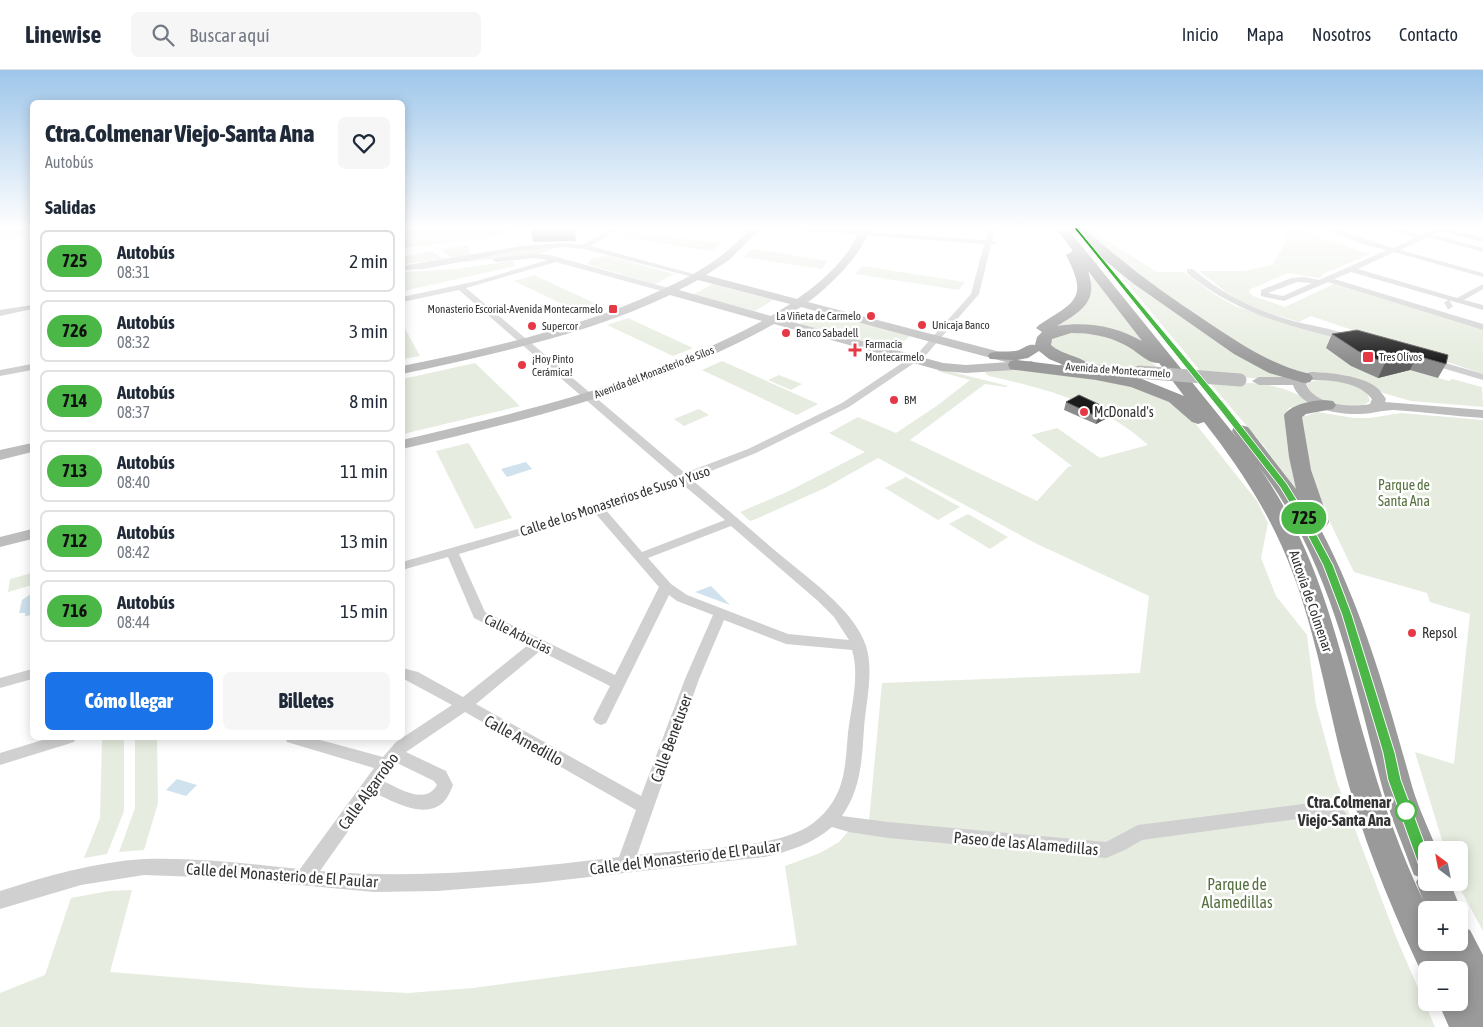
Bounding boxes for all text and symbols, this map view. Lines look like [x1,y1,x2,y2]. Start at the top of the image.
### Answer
search box [131,12,481,57]
text: Linewise [25,21,101,48]
icon: search [149,21,177,49]
text: Buscar aquí [189,24,270,46]
text: Inicio [1182,24,1218,45]
text: Mapa [1246,24,1284,45]
text: Nosotros [1312,24,1371,45]
text: Contacto [1399,24,1458,45]
button: heart [338,117,390,169]
text: Ctra.Colmenar Viejo-Santa Ana [45,120,314,147]
text: Autobús [45,153,94,171]
text: Salidas [45,196,96,218]
text: Autobús [117,241,175,263]
text: 725 [62,250,87,271]
text: 2 min [349,250,388,272]
text: 08:31 [117,263,150,281]
place label: Monasterio Escorial-Avenida Montecarmelo [428,303,603,315]
marker: Monasterio Escorial-Avenida Montecarmelo [607,303,619,315]
place label: La Viñeta de Carmelo [776,310,861,322]
marker: La Viñeta de Carmelo [865,310,877,322]
text: Autobús [117,311,175,333]
marker: Unicaja Banco [916,319,928,331]
place label: Unicaja Banco [932,319,990,331]
text: 726 [62,320,87,341]
text: 3 min [349,320,388,342]
marker: Supercor [526,320,538,332]
place label: Supercor [542,320,579,332]
marker: Banco Sabadell [780,327,792,339]
place label: Banco Sabadell [796,327,859,339]
text: 08:32 [117,333,150,351]
place label: Farmacia Montecarmelo [865,338,924,363]
street label: Avenida del Monasterio de Silos [592,344,716,400]
marker: Farmacia Montecarmelo [849,344,861,356]
marker: Tres Olivos [1361,350,1375,364]
place label: Tres Olivos [1379,351,1422,363]
place label: ¡Hoy Pinto Cerámica! [532,353,574,378]
marker: ¡Hoy Pinto Cerámica! [516,359,528,371]
street label: Avenida de Montecarmelo [1065,360,1171,380]
text: Autobús [117,381,175,403]
text: 714 [62,390,87,411]
text: 8 min [349,390,388,412]
marker: BM [888,394,900,406]
place label: BM [904,394,917,406]
text: 08:37 [117,403,150,421]
place label: McDonald's [1094,404,1154,420]
marker: McDonald's [1078,406,1090,418]
text: Autobús [117,451,175,473]
text: 713 [62,460,87,481]
text: 11 min [340,460,388,482]
street label: Calle de los Monasterios de Suso y Yuso [518,463,712,539]
text: 08:40 [117,473,150,491]
park label: Parque de Santa Ana [1378,477,1430,509]
line badge: 725 [1275,502,1333,534]
text: 725 [1291,507,1317,528]
text: Autobús [117,521,175,543]
text: 712 [62,530,87,551]
text: 13 min [340,530,388,552]
text: 08:42 [117,543,150,561]
street label: Autovía de Colmenar [1286,548,1336,655]
text: Autobús [117,591,175,613]
text: 716 [62,600,87,621]
text: 15 min [340,600,388,622]
street label: Calle Arbucias [482,611,554,657]
text: 08:44 [117,613,150,631]
place label: Repsol [1422,625,1458,641]
marker: Repsol [1406,627,1418,639]
button: Cómo llegar [45,672,213,730]
button: Billetes [223,672,390,730]
street label: Calle Benetuser [647,691,695,784]
street label: Calle Arnedillo [482,711,566,769]
street label: Calle Algarrobo [334,749,403,833]
place label: Ctra.Colmenar Viejo-Santa Ana [1297,793,1391,829]
marker: Ctra.Colmenar Viejo-Santa Ana [1395,800,1417,822]
street label: Paseo de las Alamedillas [953,828,1099,858]
street label: Calle del Monasterio de El Paular [589,836,782,878]
north arrow [1418,841,1468,891]
map controls [1418,841,1468,1011]
street label: Calle del Monasterio de El Paular [186,859,379,891]
park label: Parque de Alamedillas [1201,875,1273,911]
button: + [1418,901,1468,951]
button: − [1418,961,1468,1011]

